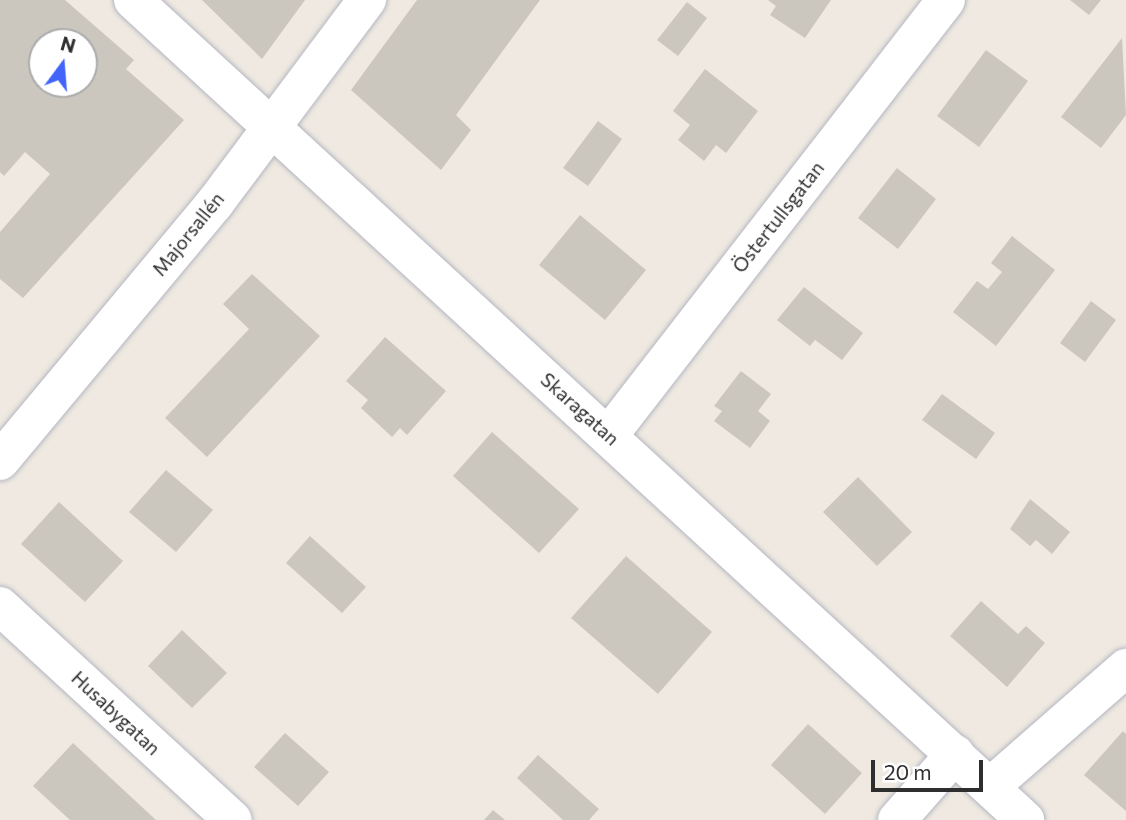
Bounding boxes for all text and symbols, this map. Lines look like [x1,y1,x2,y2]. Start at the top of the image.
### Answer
north arrow [28,28,98,98]
text: N [58,31,78,57]
street label: Östertullsgatan [728,157,828,277]
street label: Majorsallén [148,188,228,280]
street label: Skaragatan [536,368,624,450]
street label: Husabygatan [67,666,165,760]
scale bar [874,746,986,790]
text: 20 m [884,759,932,784]

